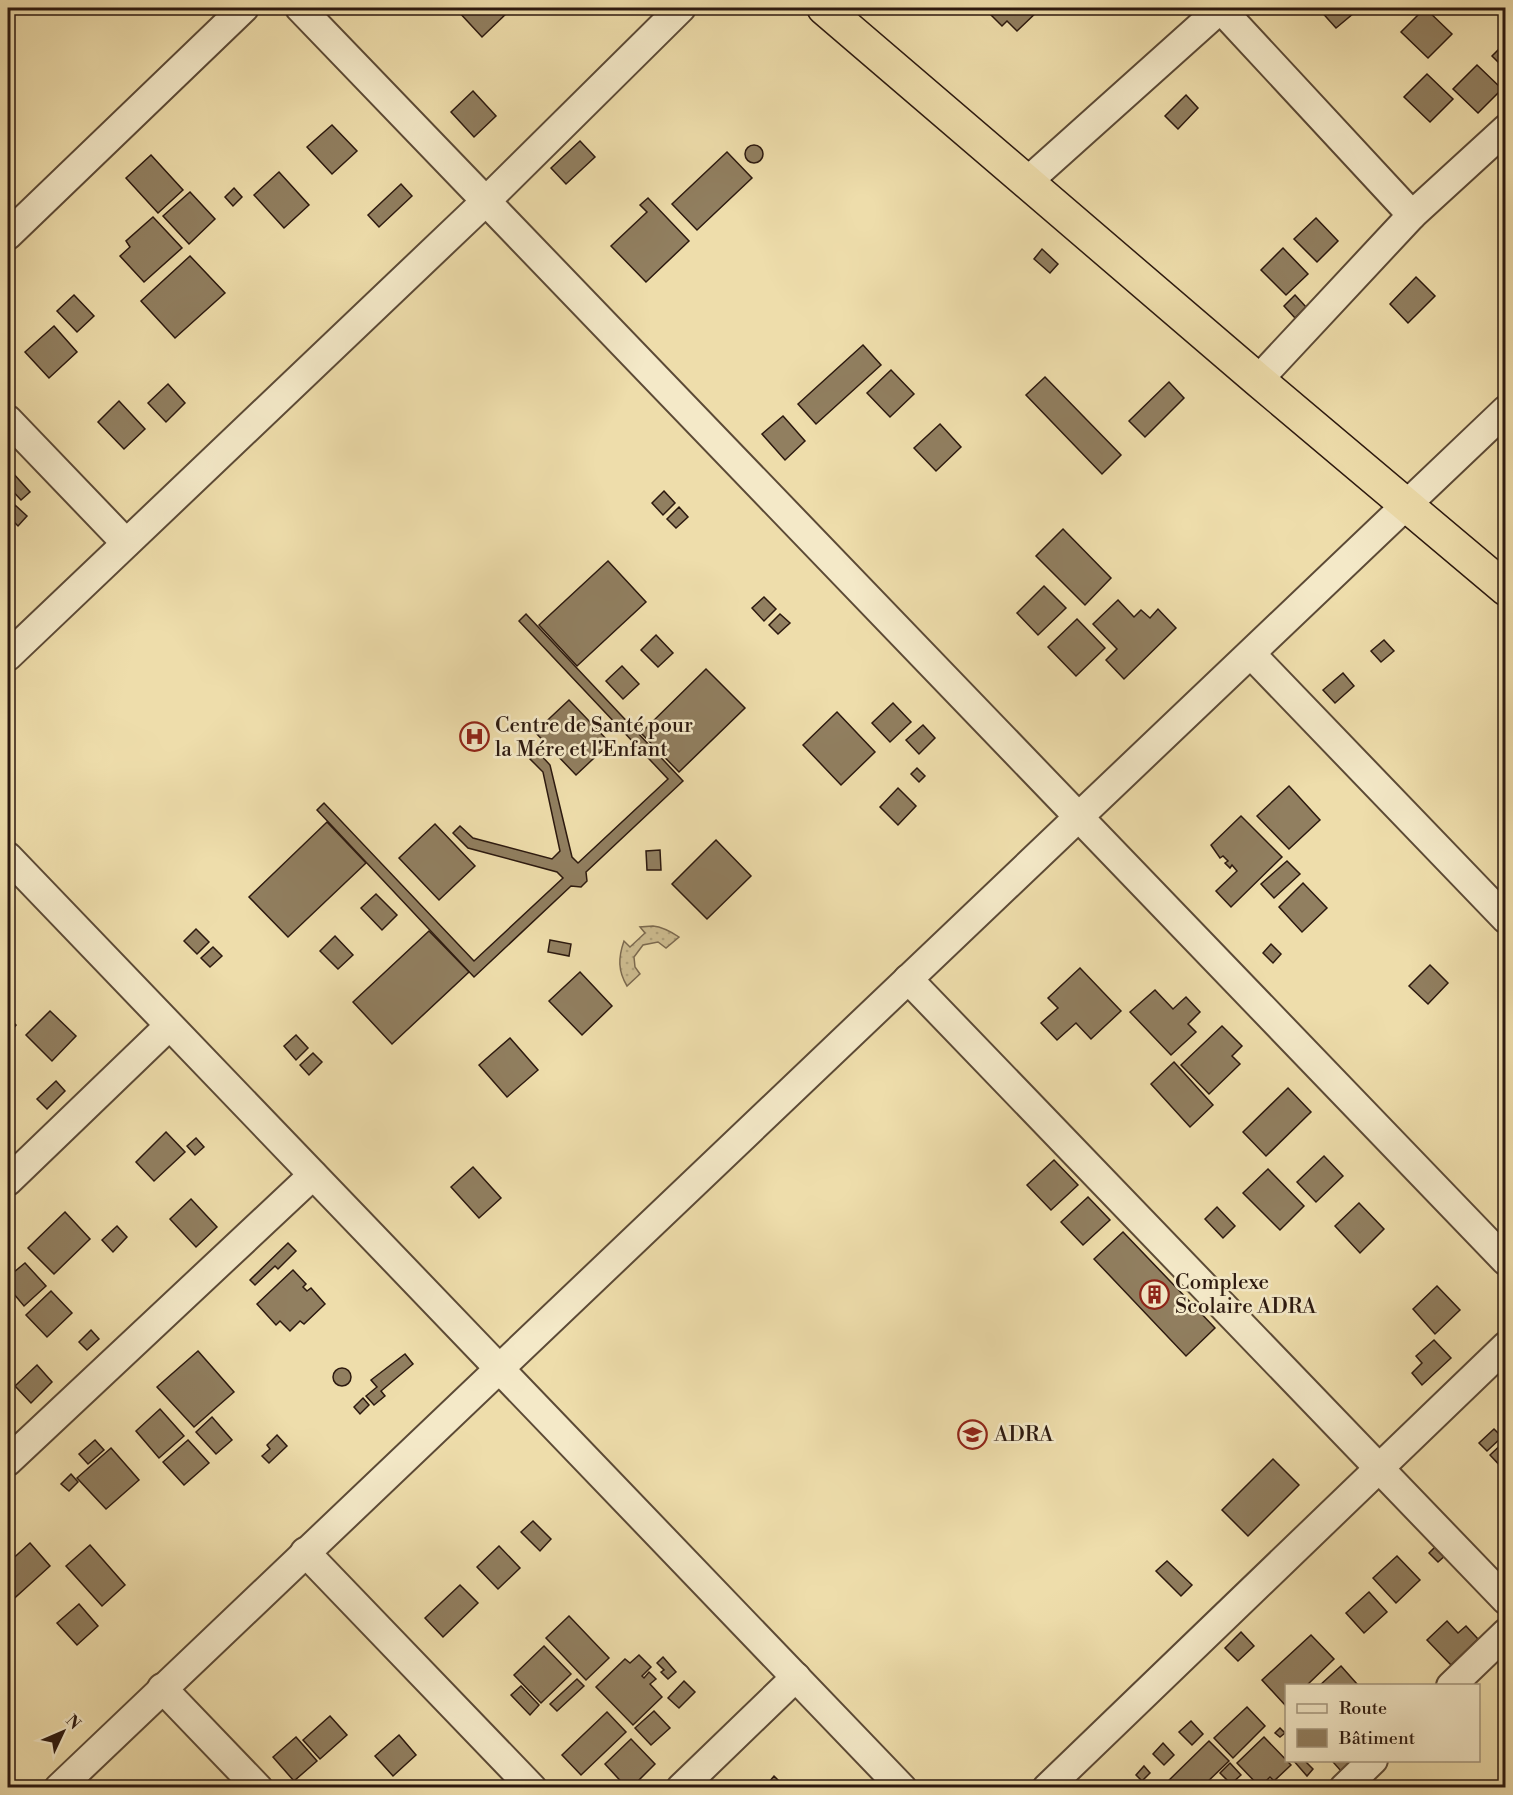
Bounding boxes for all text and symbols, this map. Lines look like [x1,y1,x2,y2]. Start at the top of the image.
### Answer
place label: Centre de Santé pour la Mére et l'Enfant [495,713,693,763]
hospital icon: Centre de Santé pour la Mére et l'Enfant [458,721,490,753]
place label: Complexe Scolaire ADRA [1175,1270,1317,1320]
building icon: Complexe Scolaire ADRA [1138,1278,1170,1310]
school or university icon: ADRA [957,1418,989,1450]
place label: ADRA [993,1422,1054,1448]
legend [1285,1684,1480,1762]
text: Route [1339,1697,1387,1720]
north arrow [33,1702,93,1762]
text: N [61,1711,85,1734]
text: Bâtiment [1338,1727,1416,1750]

